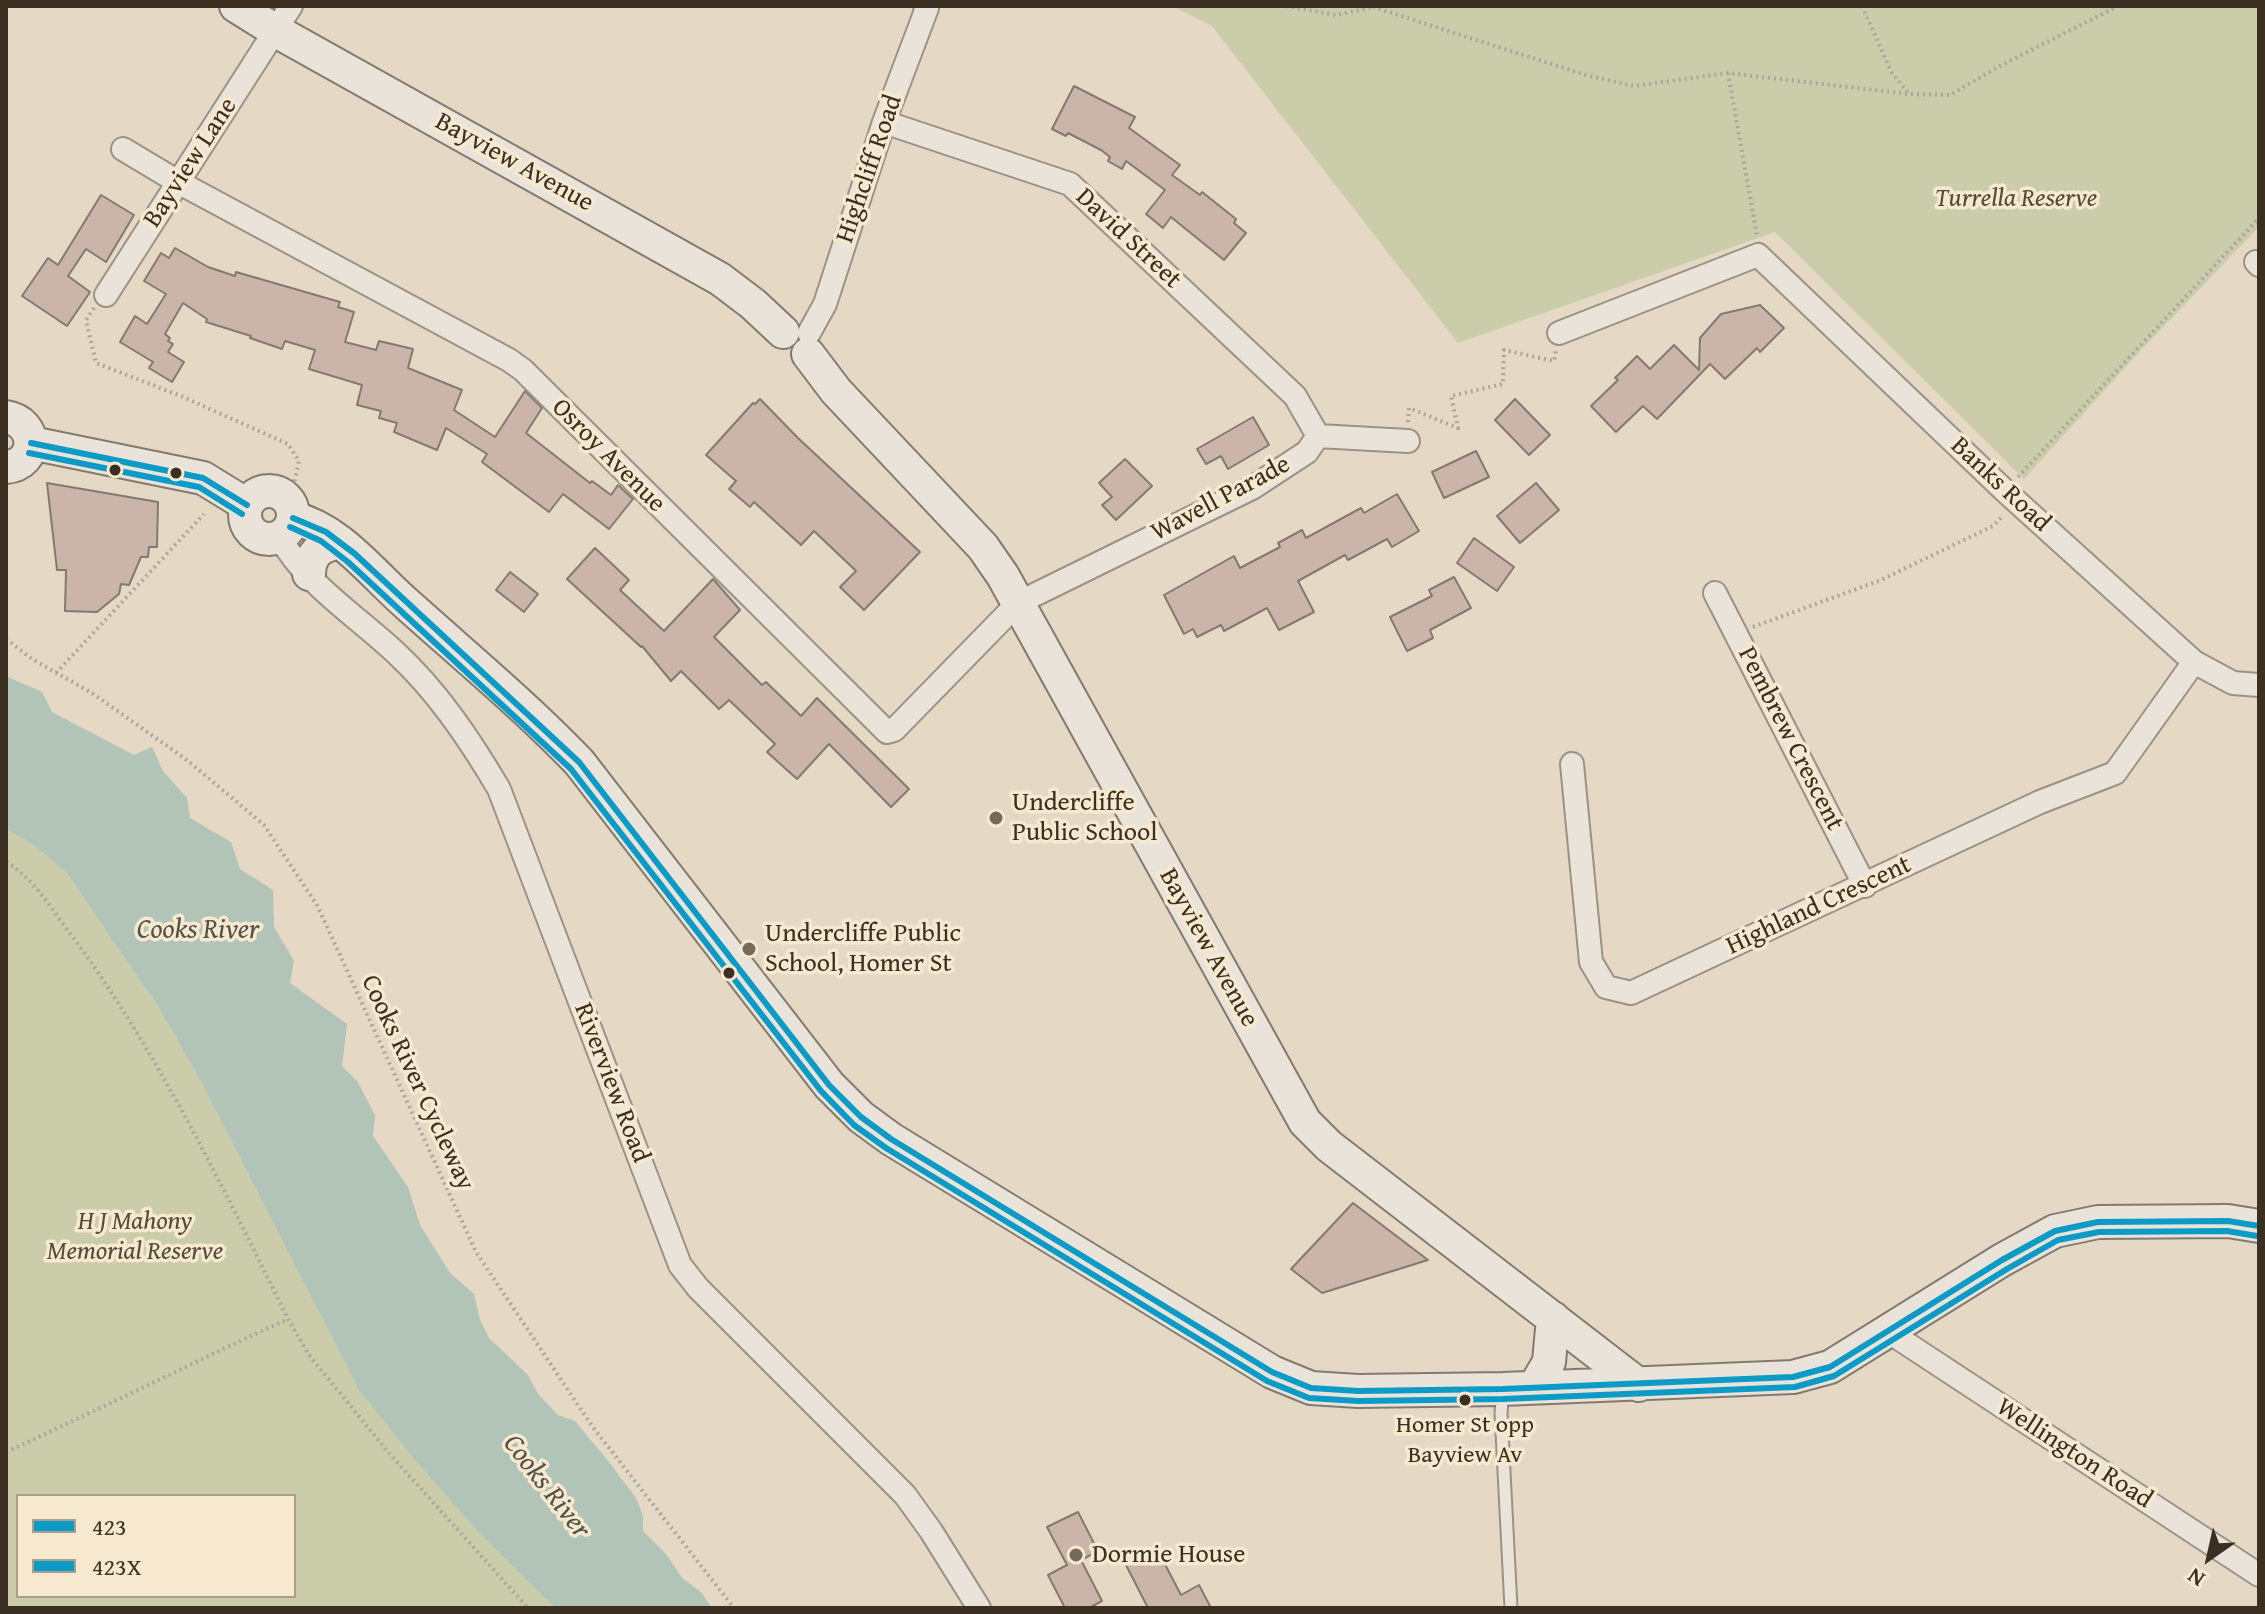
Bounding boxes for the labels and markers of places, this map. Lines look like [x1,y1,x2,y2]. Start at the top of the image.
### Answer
unlabelled marker [107,462,123,478]
unlabelled marker [168,465,184,481]
place label: Undercliffe Public School [1012,787,1158,848]
marker: Undercliffe Public School [987,809,1005,827]
place label: Undercliffe Public School, Homer St [765,918,961,980]
marker: Undercliffe Public School, Homer St [740,940,758,958]
unlabelled marker [721,965,737,981]
marker: Homer St opp Bayview Av [1457,1392,1473,1408]
place label: Homer St opp Bayview Av [1396,1412,1534,1468]
place label: Dormie House [1092,1539,1245,1571]
marker: Dormie House [1067,1546,1085,1564]

